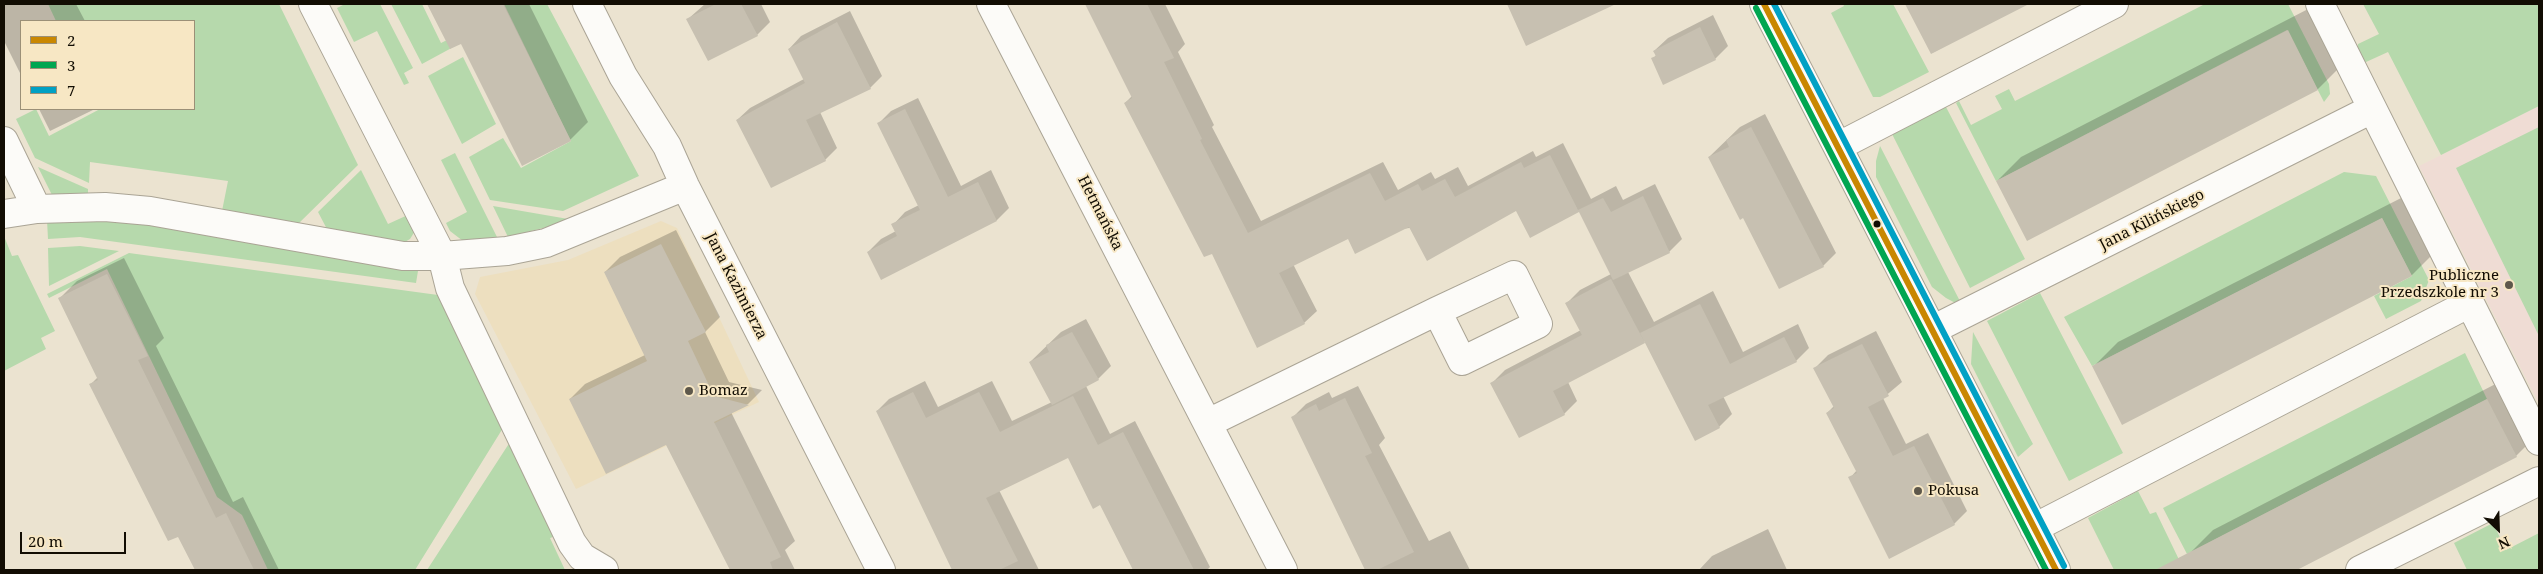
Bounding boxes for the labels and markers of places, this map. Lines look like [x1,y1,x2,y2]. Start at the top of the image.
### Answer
unlabelled marker [1872,219,1882,229]
place label: Publiczne Przedszkole nr 3 [2381,267,2499,302]
marker: Publiczne Przedszkole nr 3 [2503,279,2515,291]
place label: Bomaz [699,382,748,400]
marker: Bomaz [683,385,695,397]
place label: Pokusa [1928,482,1979,500]
marker: Pokusa [1912,485,1924,497]

